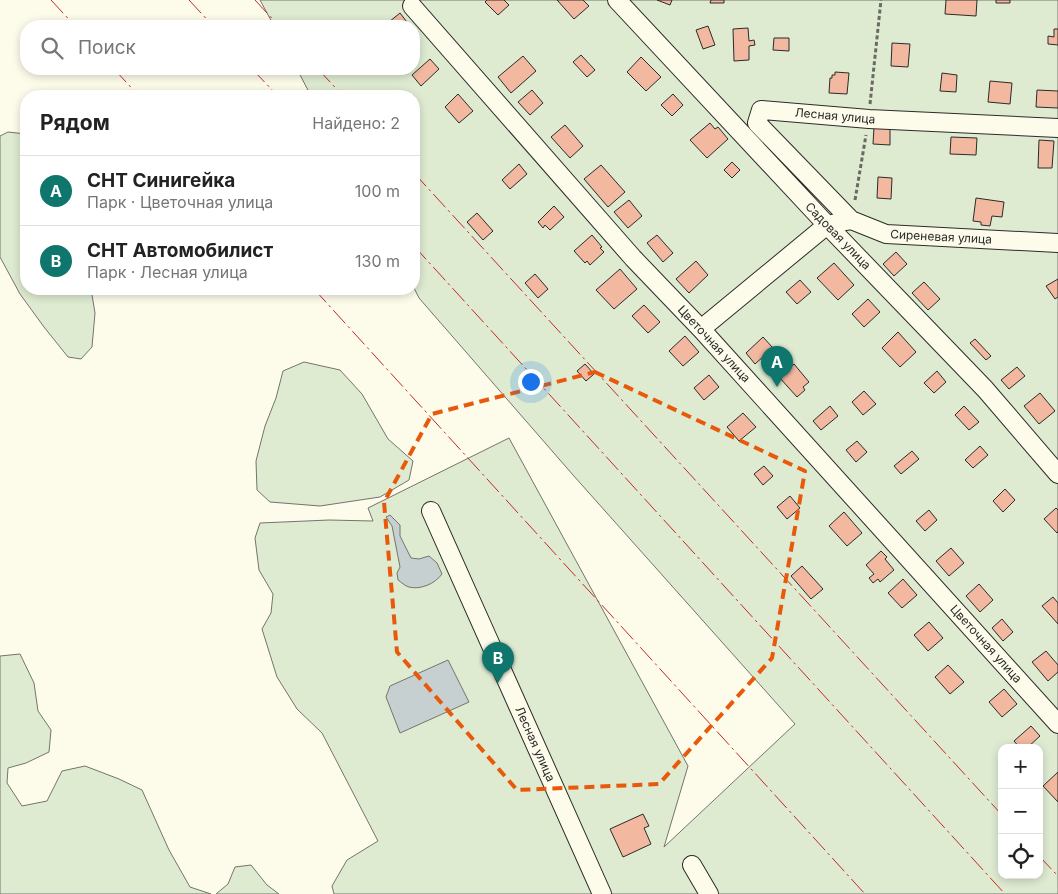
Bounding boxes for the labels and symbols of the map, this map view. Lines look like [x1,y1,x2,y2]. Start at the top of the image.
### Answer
street label: Лесная улица [794,105,876,126]
street label: Садовая улица [802,199,874,272]
street label: Сиреневая улица [890,226,992,247]
street label: Цветочная улица [675,302,754,385]
pin: A [761,346,793,387]
your location [518,369,544,395]
street label: Цветочная улица [947,601,1025,686]
pin: B [482,642,514,683]
street label: Лесная улица [512,704,559,784]

